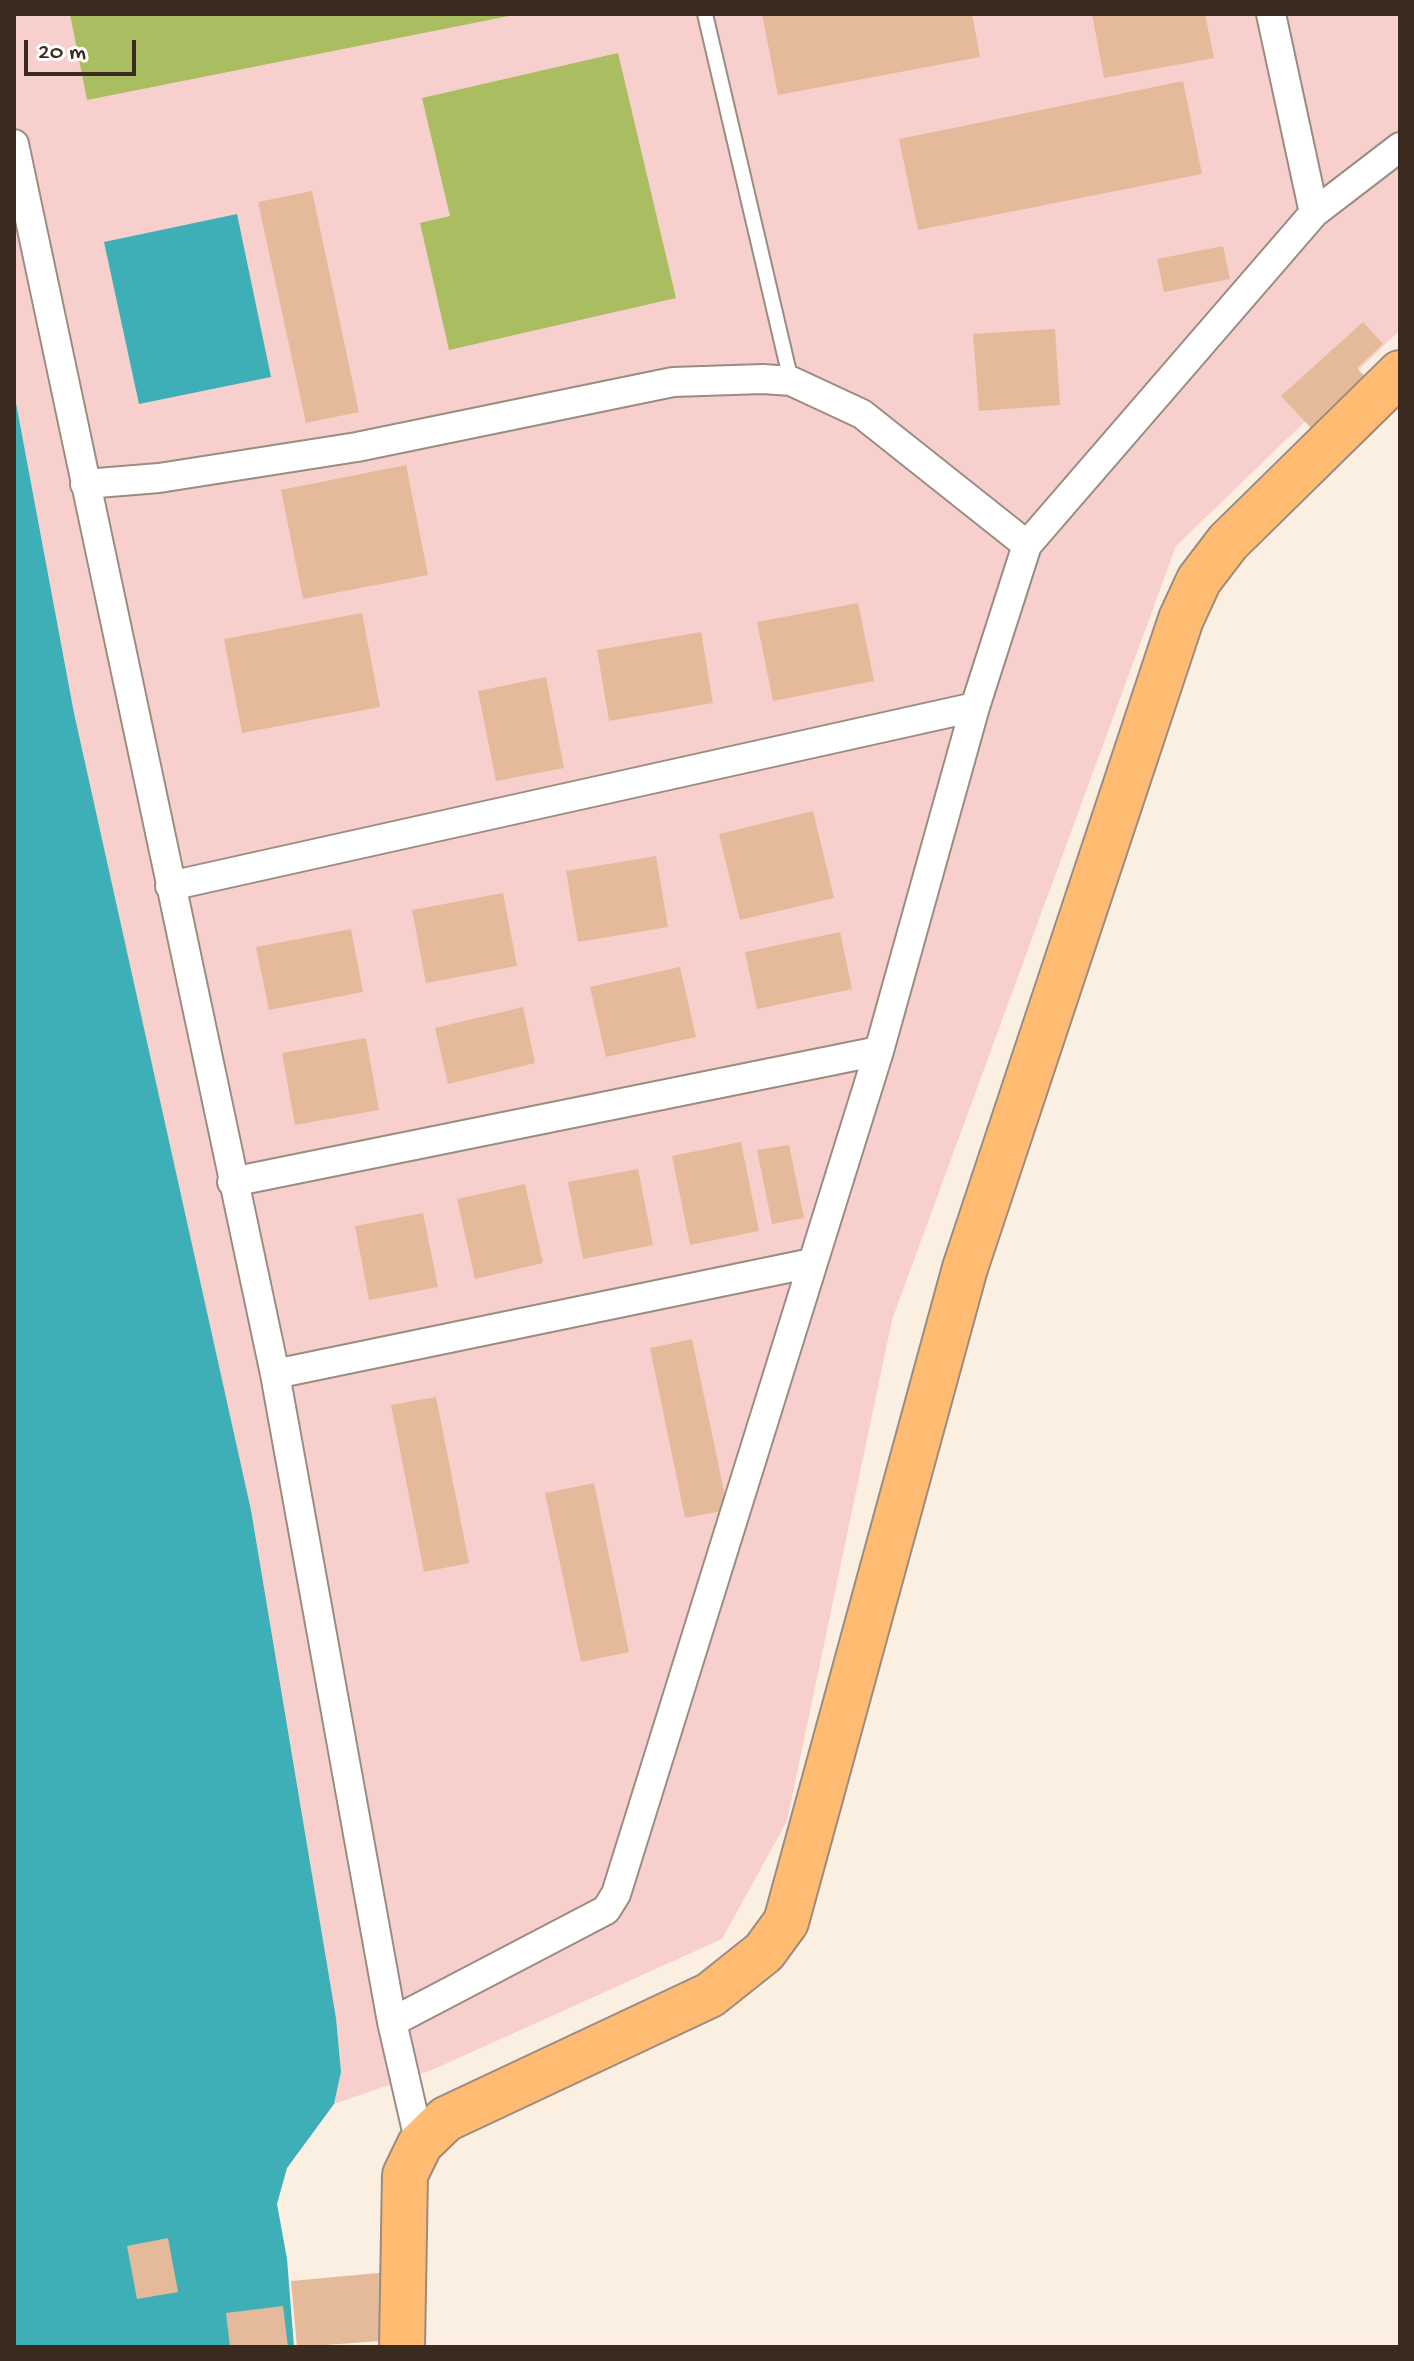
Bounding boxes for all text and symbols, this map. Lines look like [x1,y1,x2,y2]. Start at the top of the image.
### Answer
scale bar [28,24,140,74]
text: 20 m [38,39,86,68]

